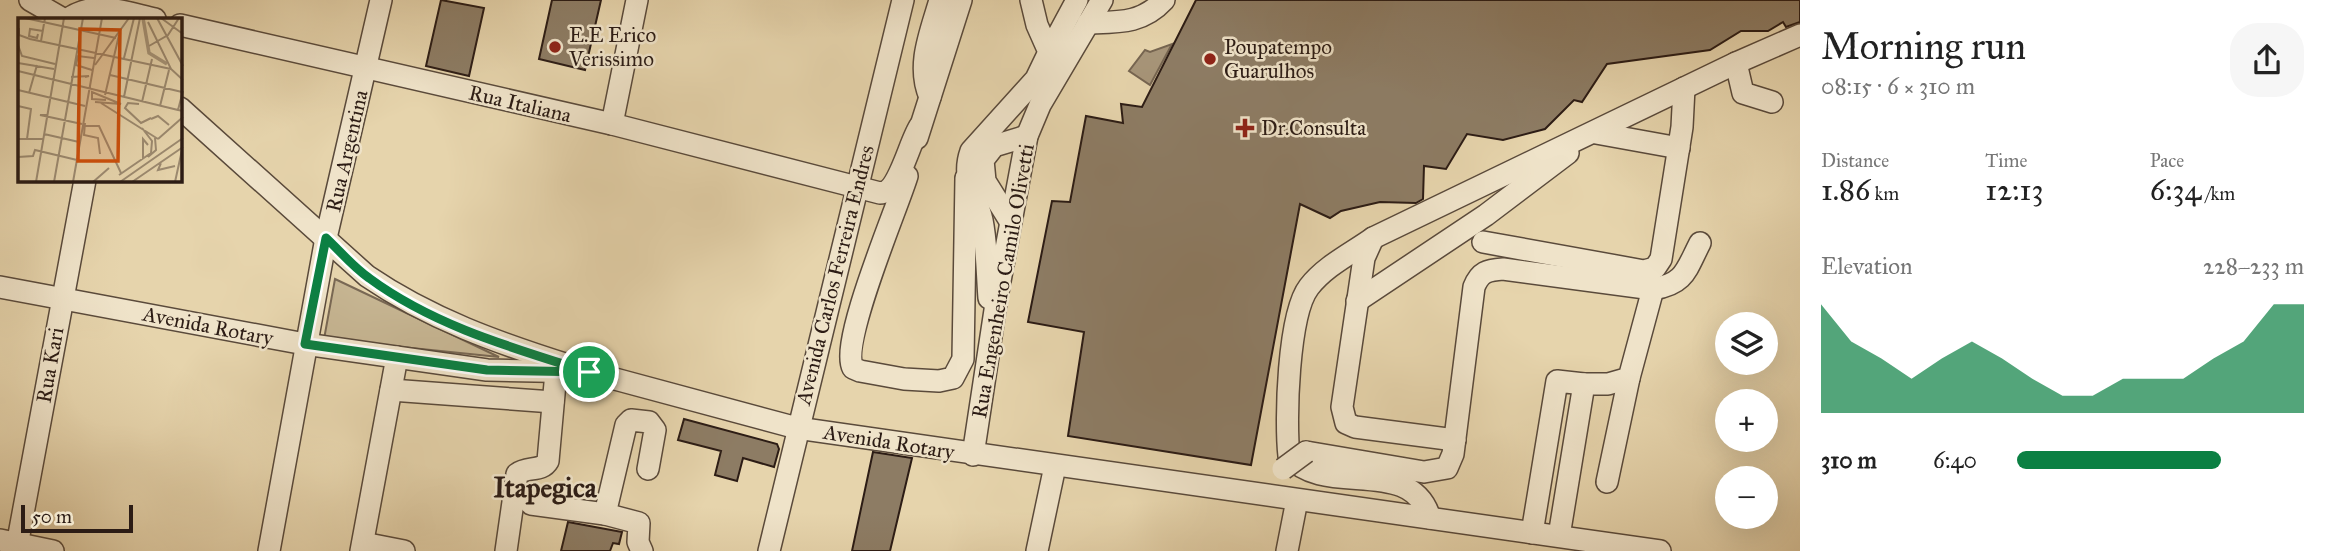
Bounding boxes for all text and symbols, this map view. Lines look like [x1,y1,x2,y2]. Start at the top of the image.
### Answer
inset map [18,18,182,182]
place label: E.E Erico Verissimo [568,22,656,72]
text: Morning run [1821,23,2026,69]
button: share [2230,23,2304,97]
place label: Poupatempo Guarulhos [1224,34,1332,84]
marker: E.E Erico Verissimo [547,39,563,55]
marker: Poupatempo Guarulhos [1202,51,1218,67]
text: 08:15 · 6 × 310 m [1821,72,1975,100]
street label: Rua Italiana [466,80,574,128]
street label: Rua Argentina [320,87,374,215]
place label: Dr.Consulta [1261,115,1366,141]
marker: Dr.Consulta [1235,118,1255,138]
street label: Rua Engenheiro Camilo Olivetti [966,141,1040,420]
street label: Avenida Carlos Ferreira Endres [790,142,880,409]
text: Distance [1821,149,1889,172]
text: Time [1985,149,2027,172]
text: Pace [2150,149,2184,172]
text: 1.86 [1821,172,1870,208]
text: 12:13 [1985,172,2043,208]
text: 6:34 [2150,172,2201,208]
text: km [1870,182,1899,205]
text: /km [2201,182,2235,205]
text: Elevation [1821,252,1912,280]
text: 228–233 m [2203,252,2304,280]
street label: Avenida Rotary [140,300,277,352]
map controls [1715,312,1778,529]
button: layers [1715,312,1778,375]
street label: Rua Kari [31,325,69,405]
pin [559,342,619,402]
icon: arrive [570,353,608,391]
button: + [1715,389,1778,452]
street label: Avenida Rotary [821,419,957,465]
text: 310 m [1821,446,1877,474]
text: 6:40 [1933,446,1977,474]
button: − [1715,466,1778,529]
district label: Itapegica [493,470,598,505]
scale bar [21,502,133,534]
text: 50 m [32,505,72,528]

